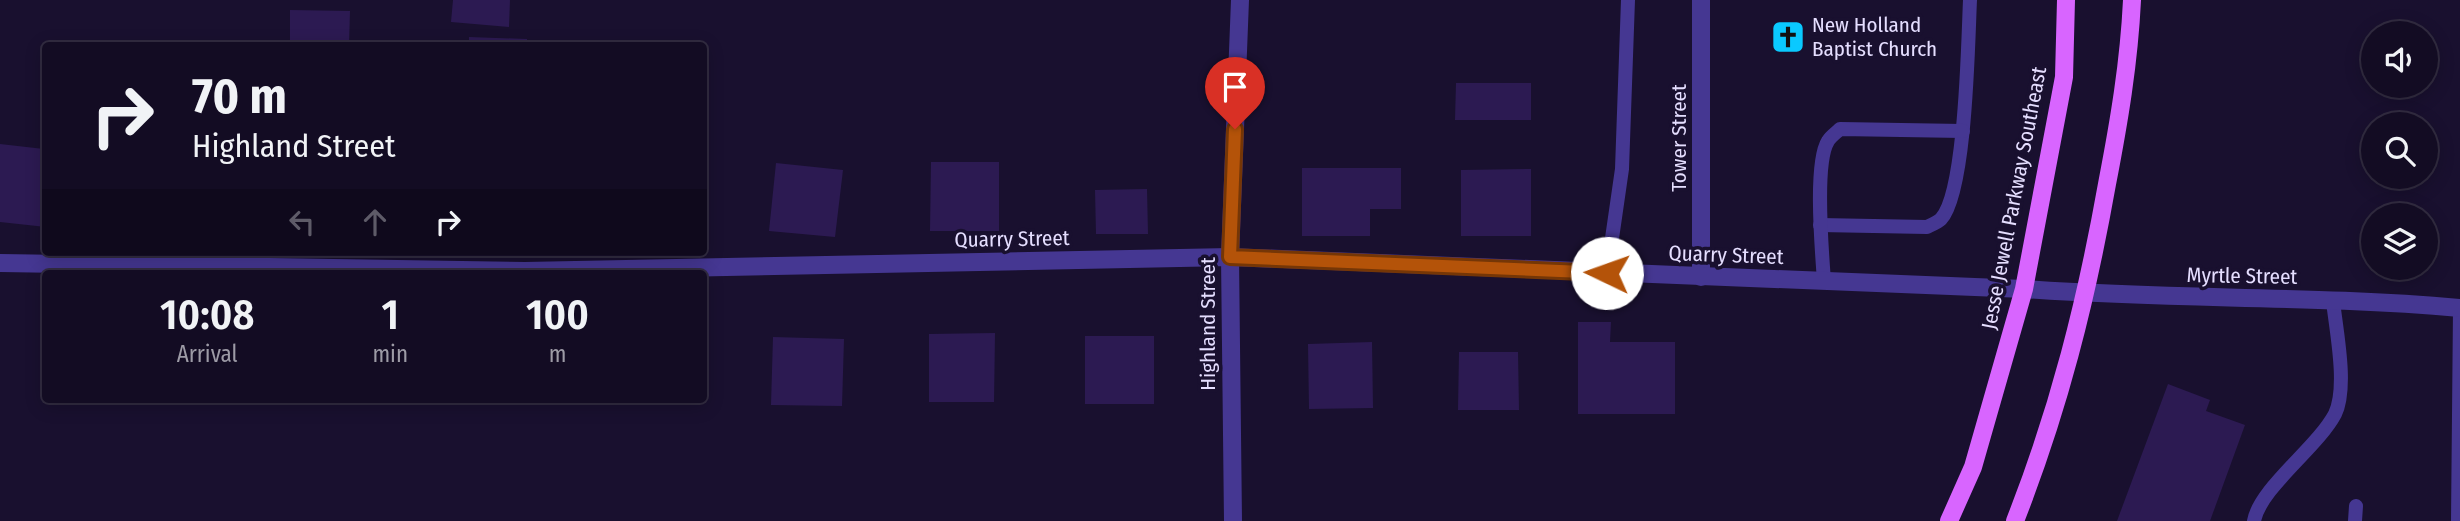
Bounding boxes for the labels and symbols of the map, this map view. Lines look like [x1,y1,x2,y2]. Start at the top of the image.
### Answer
place label: New Holland Baptist Church [1812,12,1937,62]
church icon: New Holland Baptist Church [1769,18,1807,56]
pin [1205,57,1265,129]
street label: Jesse Jewell Parkway Southeast [1976,64,2052,332]
street label: Tower Street [1666,84,1692,192]
street label: Quarry Street [954,225,1070,253]
position arrow [1570,236,1644,310]
street label: Quarry Street [1668,240,1784,270]
street label: Highland Street [1195,257,1221,391]
street label: Myrtle Street [2186,262,2298,290]

